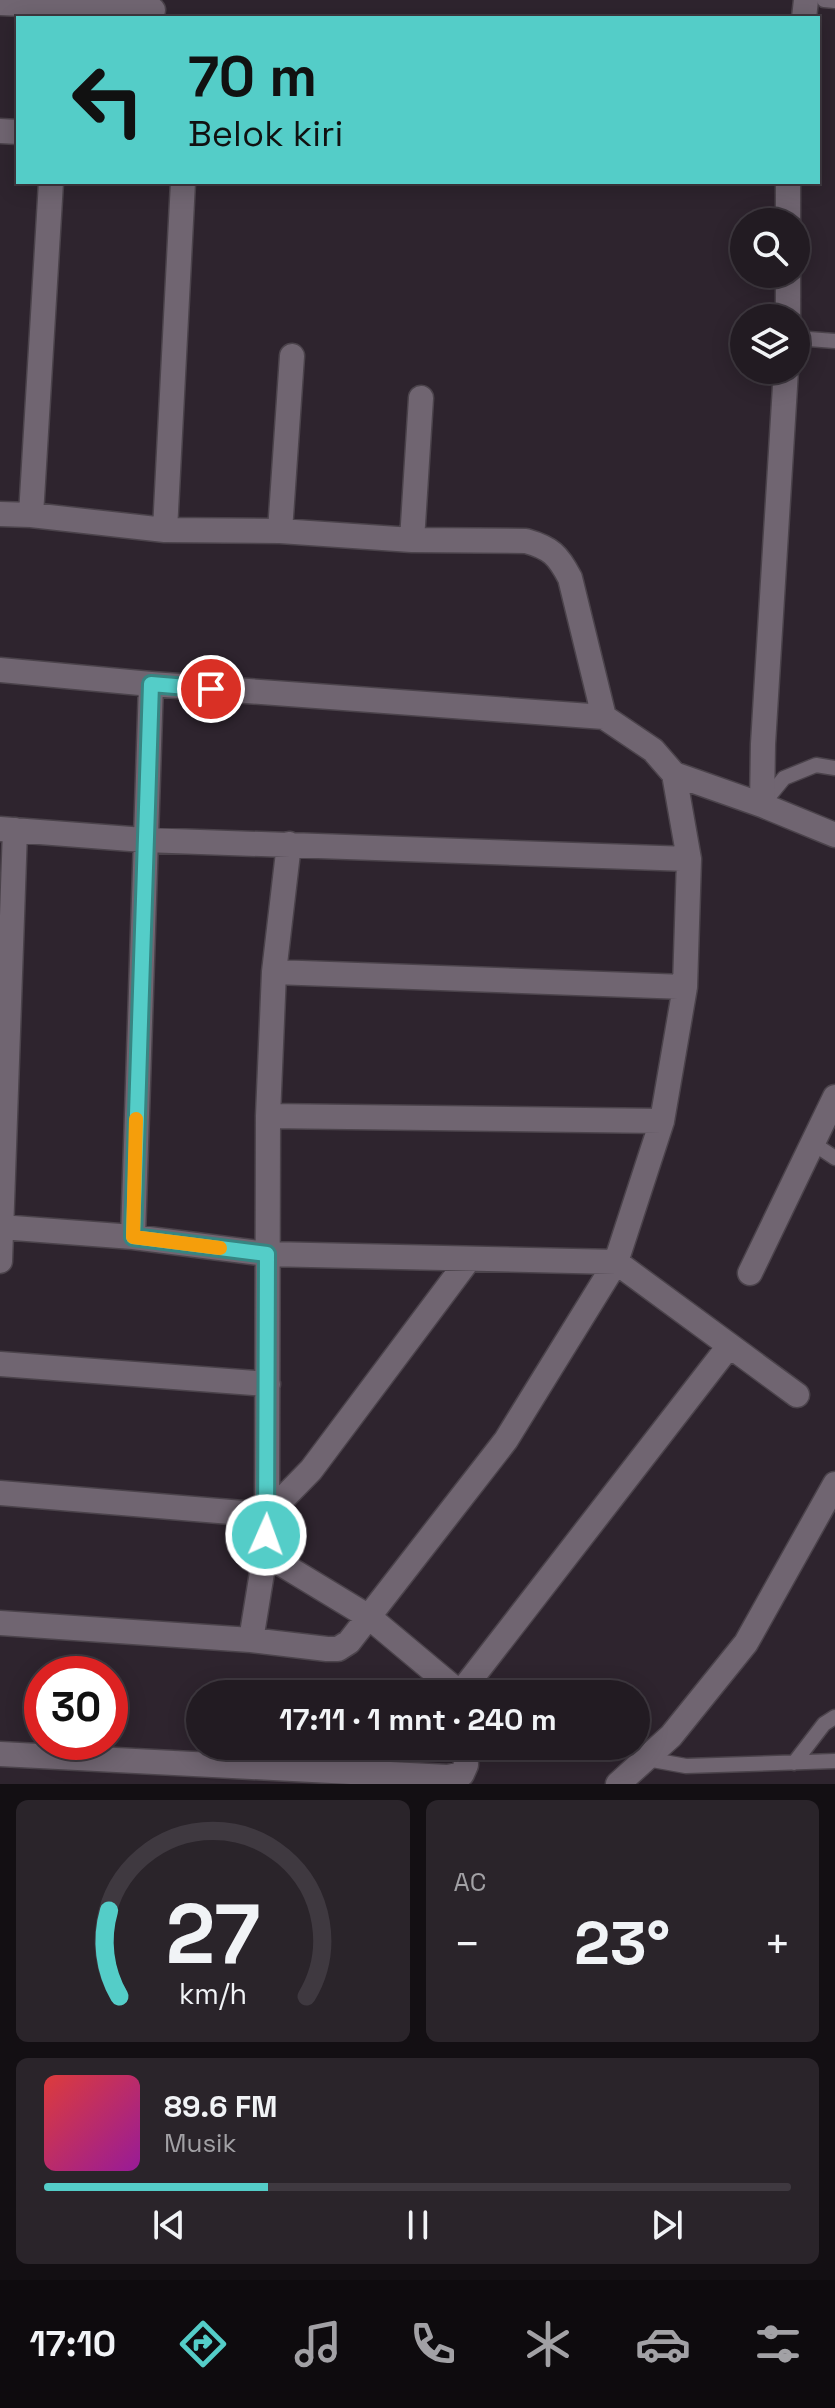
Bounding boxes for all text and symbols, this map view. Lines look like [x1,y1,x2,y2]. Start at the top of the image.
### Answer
text: 70 m [188,41,317,112]
icon: left [56,48,160,152]
text: Belok kiri [188,111,343,157]
map controls [730,208,810,384]
button: search [730,208,810,288]
button: layers [730,304,810,384]
pin [177,655,245,723]
icon: arrive [189,667,233,711]
position arrow [224,1493,308,1577]
speed limit sign: 30 [24,1656,128,1760]
text: 17:11 · 1 mnt · 240 m [279,1700,557,1739]
text: AC [454,1865,486,1899]
text: 27 [165,1881,260,1987]
text: 23° [574,1905,670,1982]
text: − [454,1916,481,1972]
text: + [764,1916,791,1972]
text: km/h [179,1976,247,2012]
text: 89.6 FM [164,2087,278,2126]
text: Musik [164,2126,236,2160]
icon: previous [147,2203,191,2247]
icon: pause [396,2203,440,2247]
icon: next [645,2203,689,2247]
icon: directions [175,2316,231,2372]
icon: music [290,2316,346,2372]
icon: phone [405,2316,461,2372]
icon: climate [520,2316,576,2372]
icon: car [635,2316,691,2372]
icon: filters [750,2316,806,2372]
text: 17:10 [29,2321,116,2367]

